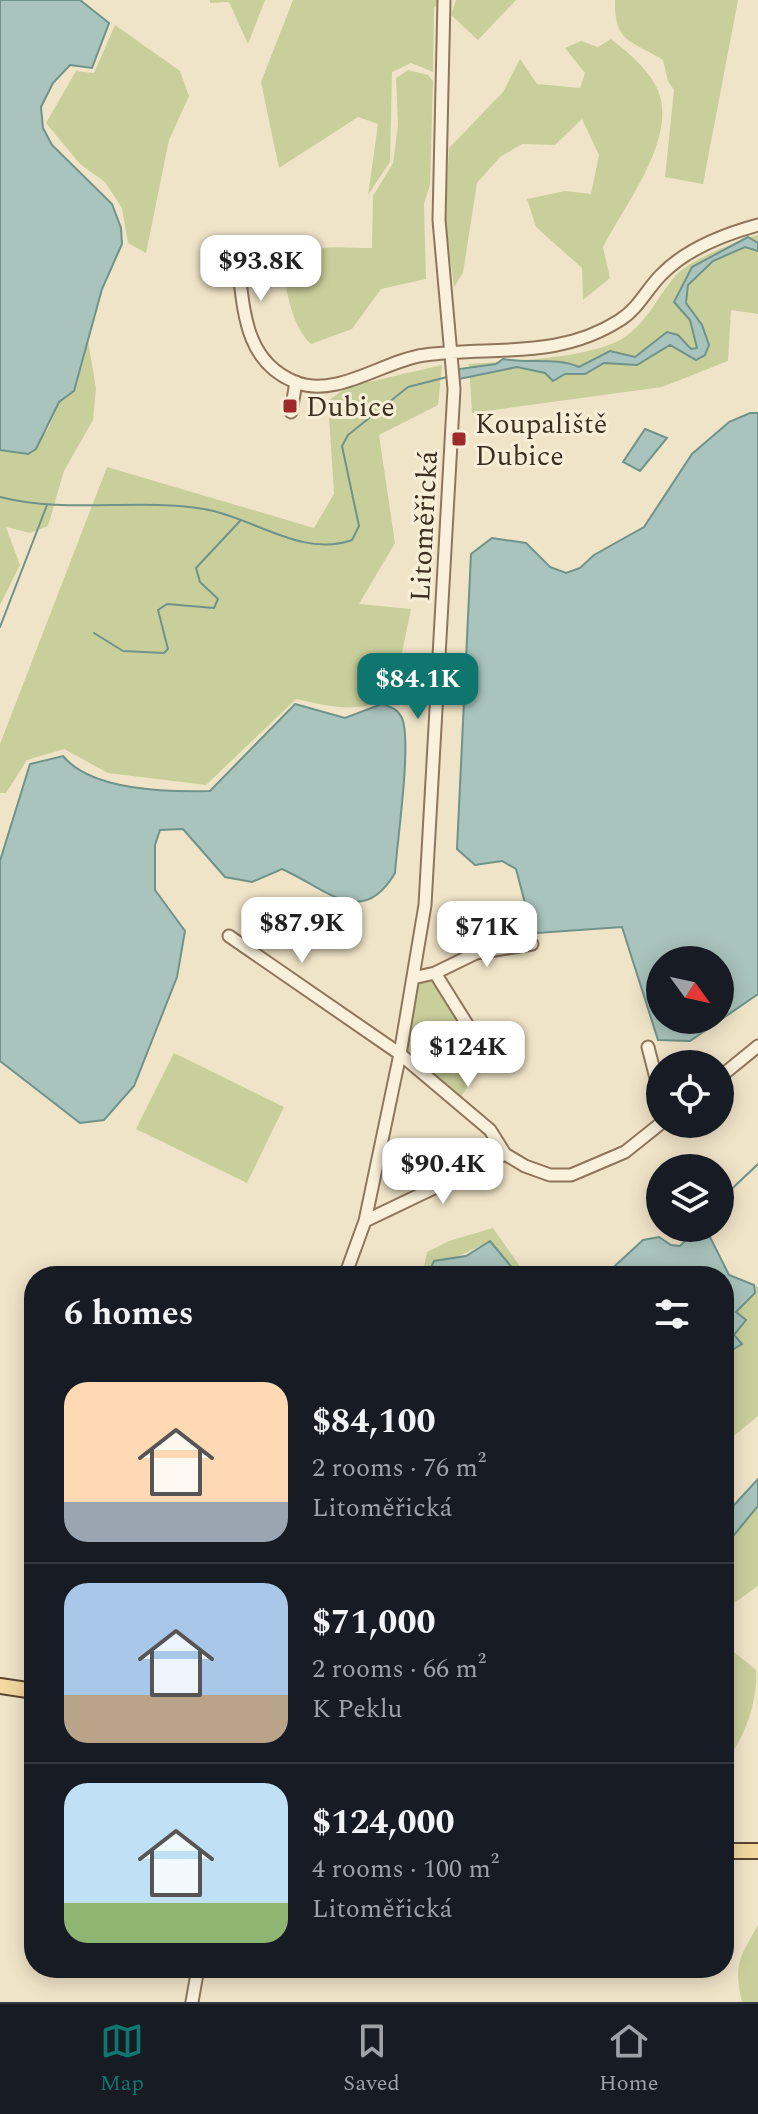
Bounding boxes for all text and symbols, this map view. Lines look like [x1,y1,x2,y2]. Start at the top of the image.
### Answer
pin: $93.8K [196,235,326,303]
text: $93.8K [218,241,304,281]
place label: Dubice [306,386,395,429]
marker: Dubice [281,397,299,415]
place label: Koupaliště Dubice [475,403,607,478]
marker: Koupaliště Dubice [450,430,468,448]
street label: Litoměřická [399,449,450,603]
pin: $84.1K [353,653,483,721]
text: $84.1K [375,659,461,699]
pin: $87.9K [237,897,367,965]
pin: $71K [440,901,534,969]
text: $87.9K [259,903,345,943]
text: $71K [455,907,519,947]
north arrow [646,946,734,1034]
map controls [646,946,734,1242]
pin: $124K [412,1021,524,1089]
text: $124K [429,1027,507,1067]
button: locate [646,1050,734,1138]
pin: $90.4K [378,1138,508,1206]
text: $90.4K [400,1144,486,1184]
button: layers [646,1154,734,1242]
text: 6 homes [64,1288,194,1340]
icon: filters [650,1292,694,1336]
text: $84,100 [312,1396,436,1448]
icon: home [128,1414,224,1510]
text: 2 rooms · 76 m² [312,1448,486,1488]
text: Litoměřická [312,1488,453,1528]
text: $71,000 [312,1597,436,1649]
icon: home [128,1615,224,1711]
text: 2 rooms · 66 m² [312,1649,486,1689]
text: K Peklu [312,1689,402,1729]
text: $124,000 [312,1797,455,1849]
icon: home [128,1815,224,1911]
text: 4 rooms · 100 m² [312,1849,499,1889]
text: Litoměřická [312,1889,453,1929]
tab: Map [100,2019,144,2100]
tab: Saved [343,2019,400,2100]
tab: Home [599,2019,658,2100]

